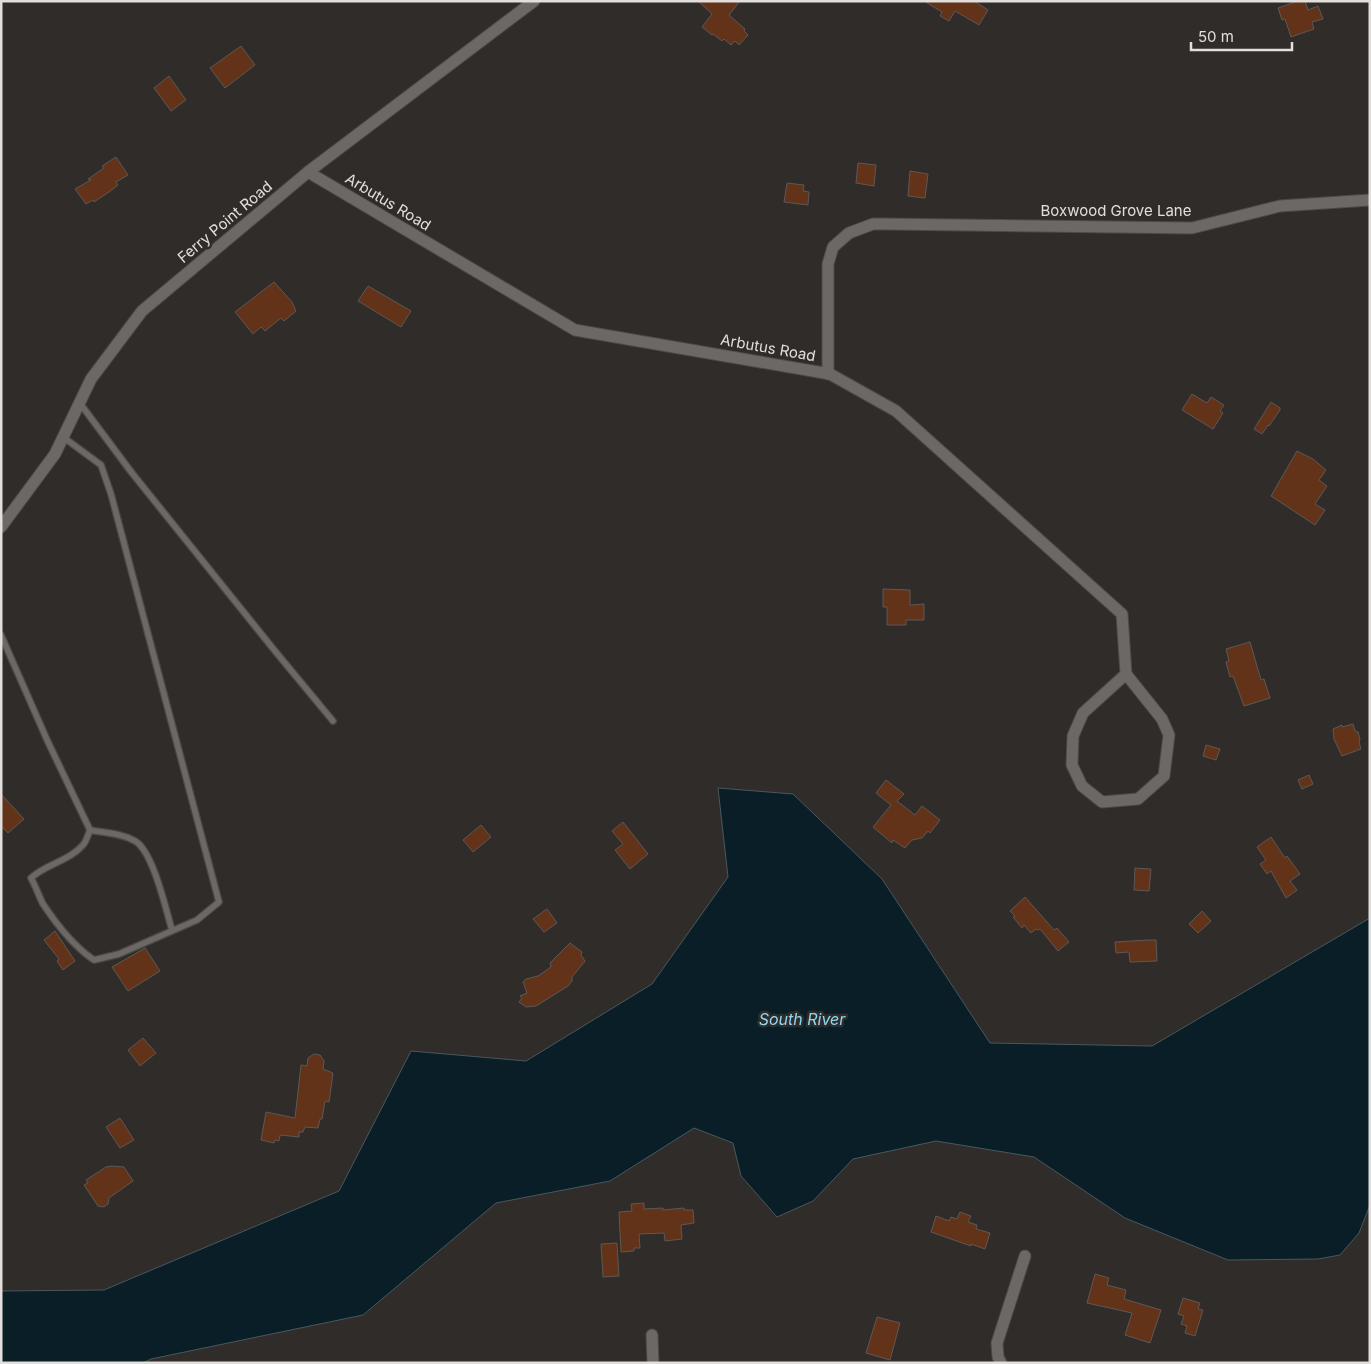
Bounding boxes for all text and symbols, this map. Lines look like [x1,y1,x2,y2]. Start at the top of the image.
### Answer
scale bar [1191,20,1292,52]
text: 50 m [1198,27,1234,46]
street label: Arbutus Road [342,169,434,235]
street label: Ferry Point Road [173,177,276,267]
street label: Boxwood Grove Lane [1041,201,1191,220]
street label: Arbutus Road [719,330,817,365]
water label: South River [759,1009,846,1029]

